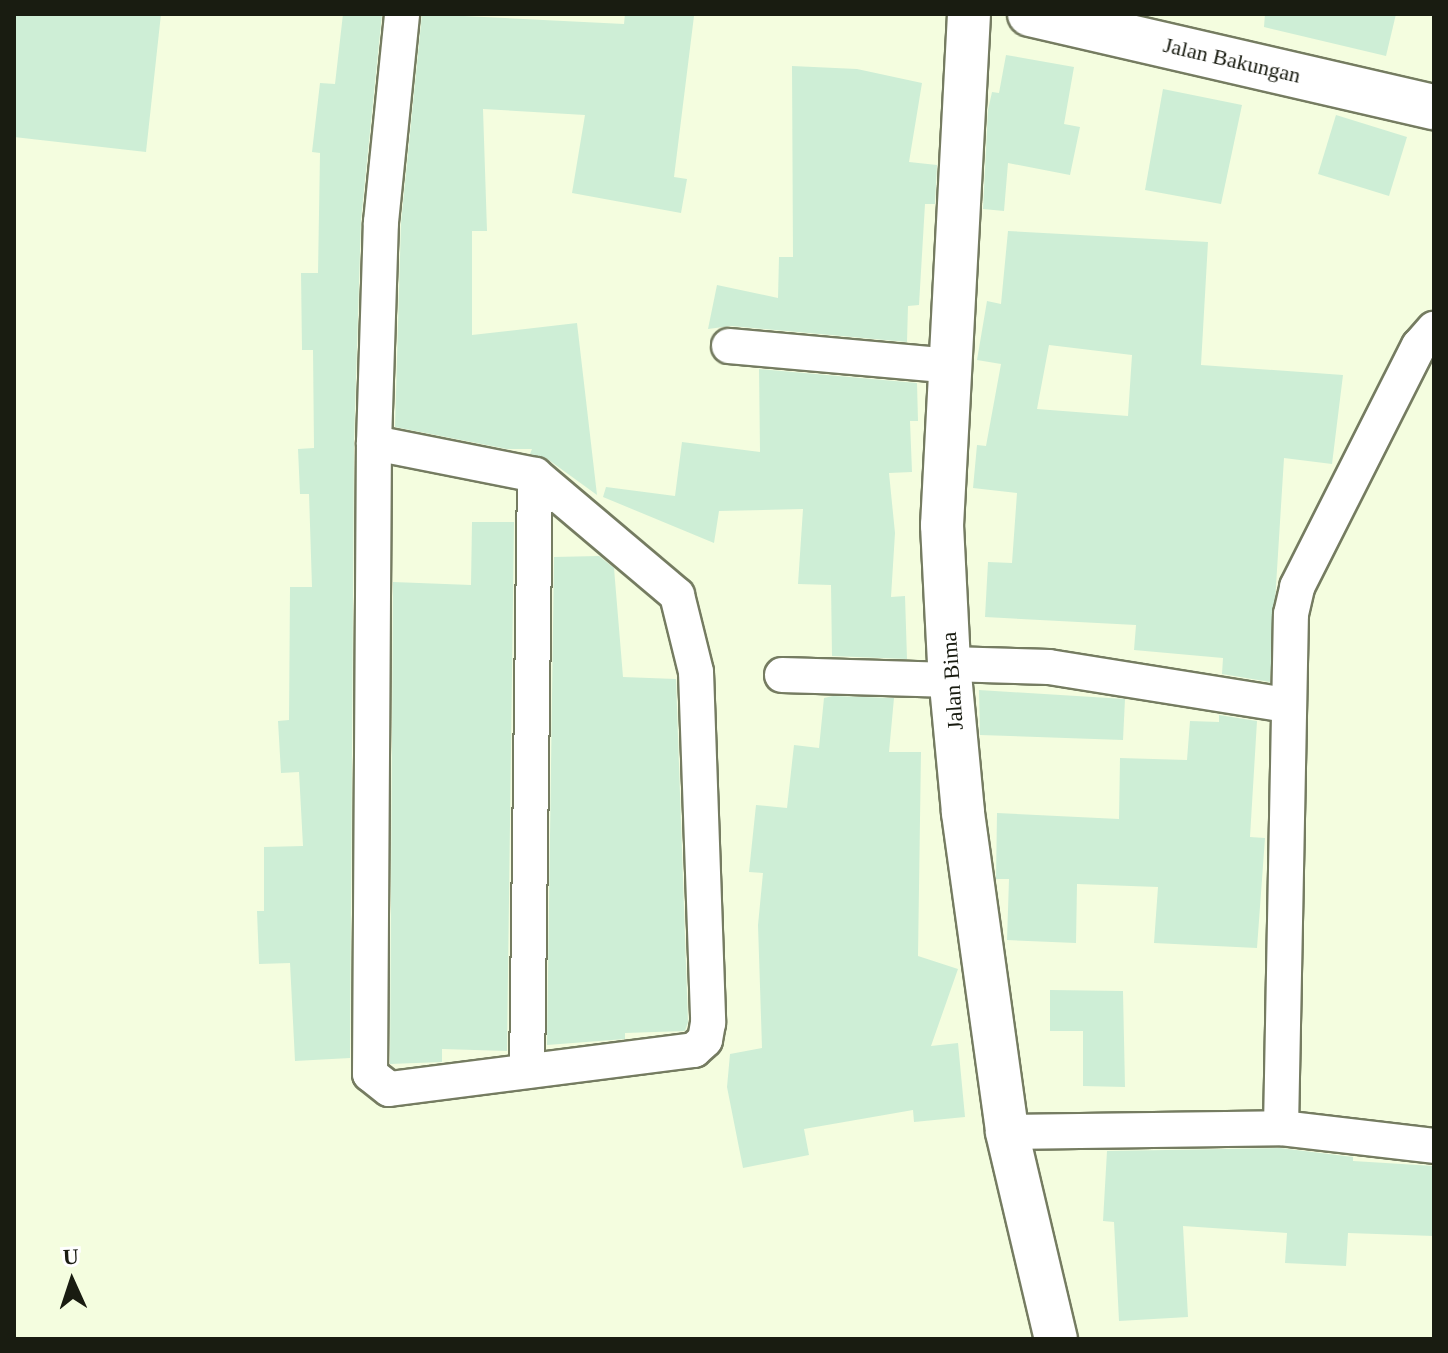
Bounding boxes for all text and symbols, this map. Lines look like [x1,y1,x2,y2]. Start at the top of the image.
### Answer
street label: Jalan Bakungan [1161,31,1303,89]
street label: Jalan Bima [935,631,969,731]
north arrow [32,1241,112,1321]
text: U [62,1244,79,1269]

